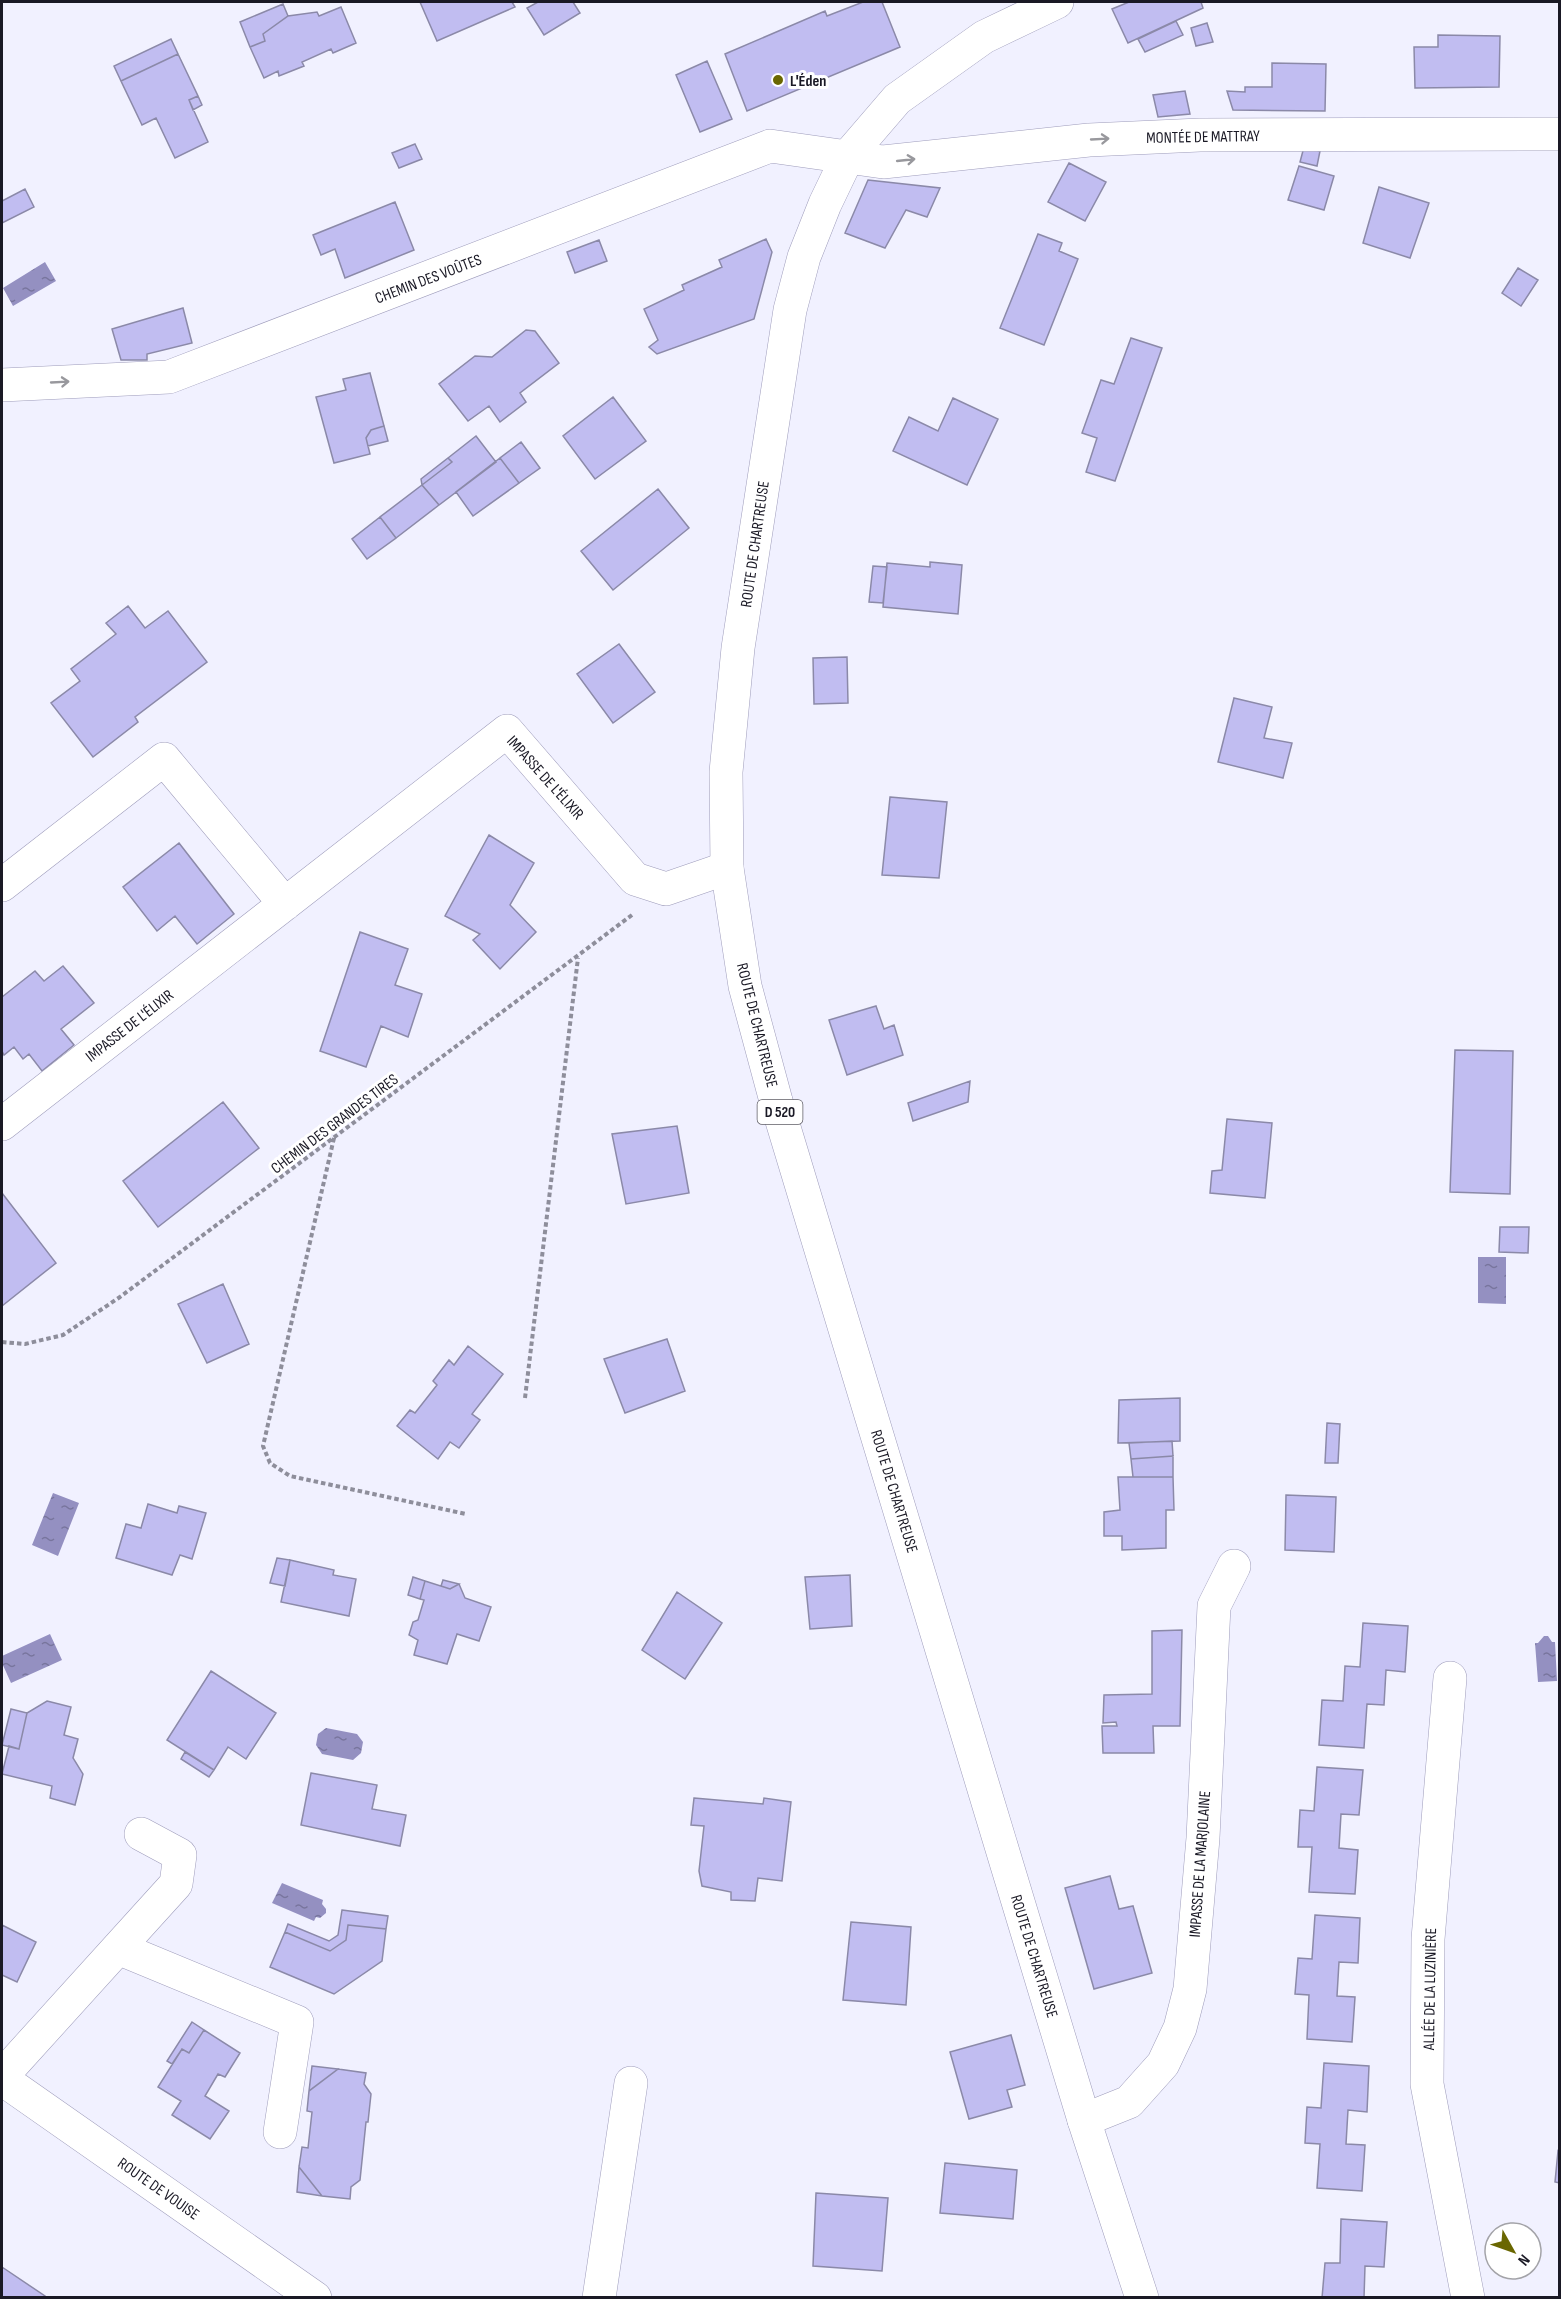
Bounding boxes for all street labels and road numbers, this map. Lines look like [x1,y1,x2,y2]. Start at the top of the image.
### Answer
street label: MONTÉE DE MATTRAY [1146,127,1260,148]
street label: CHEMIN DES VOÛTES [373,250,485,308]
street label: ROUTE DE CHARTREUSE [737,480,774,609]
street label: IMPASSE DE L'ÉLIXIR [502,732,587,824]
street label: ROUTE DE CHARTREUSE [732,961,781,1090]
street label: IMPASSE DE L'ÉLIXIR [82,986,178,1066]
street label: CHEMIN DES GRANDES TIRES [267,1070,402,1178]
road number: D 520 [758,1100,802,1124]
street label: ROUTE DE CHARTREUSE [866,1428,921,1555]
street label: IMPASSE DE LA MARJOLAINE [1186,1790,1215,1938]
street label: ROUTE DE CHARTREUSE [1006,1893,1061,2020]
street label: ALLÉE DE LA LUZINIÈRE [1420,1928,1441,2051]
street label: ROUTE DE VOUISE [114,2154,203,2224]

